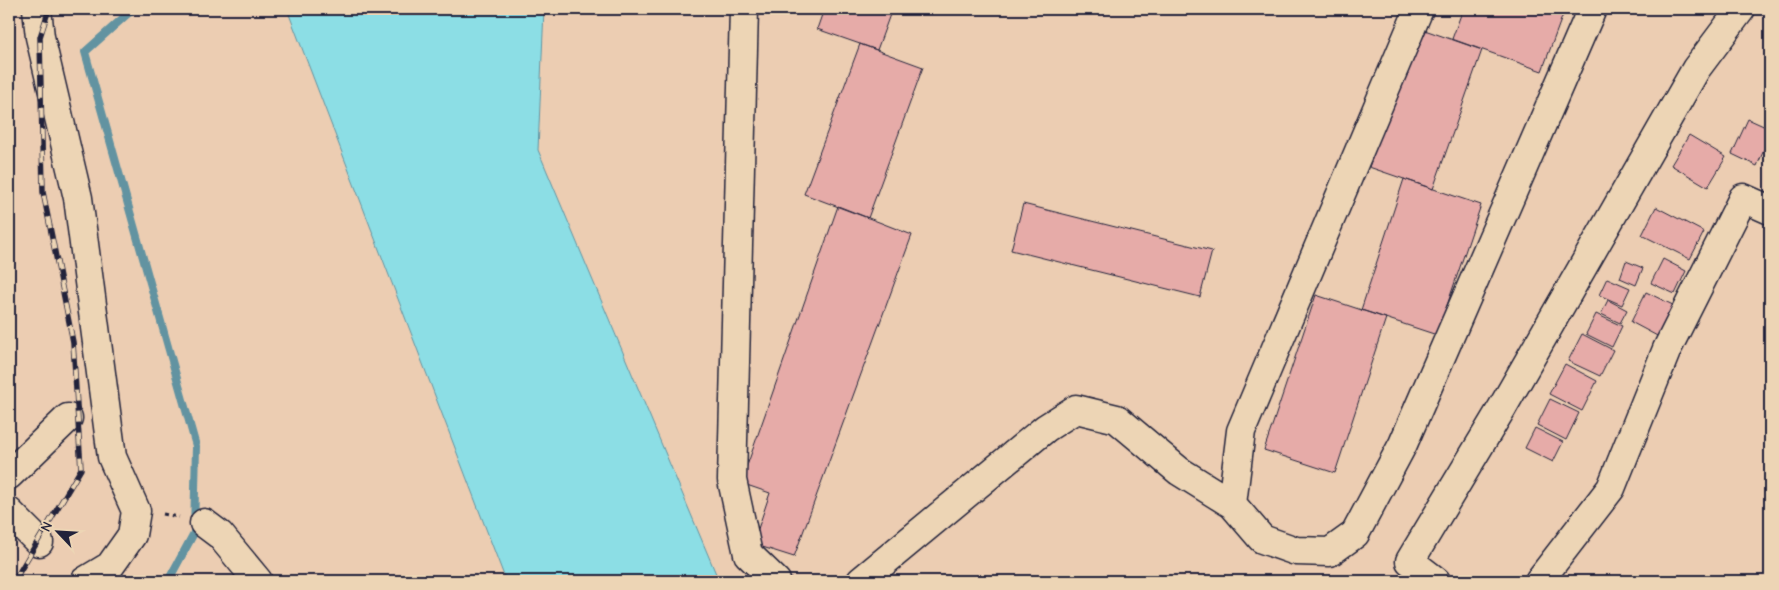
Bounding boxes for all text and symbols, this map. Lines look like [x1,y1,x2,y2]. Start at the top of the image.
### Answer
north arrow [32,508,82,558]
text: N [37,519,56,534]

